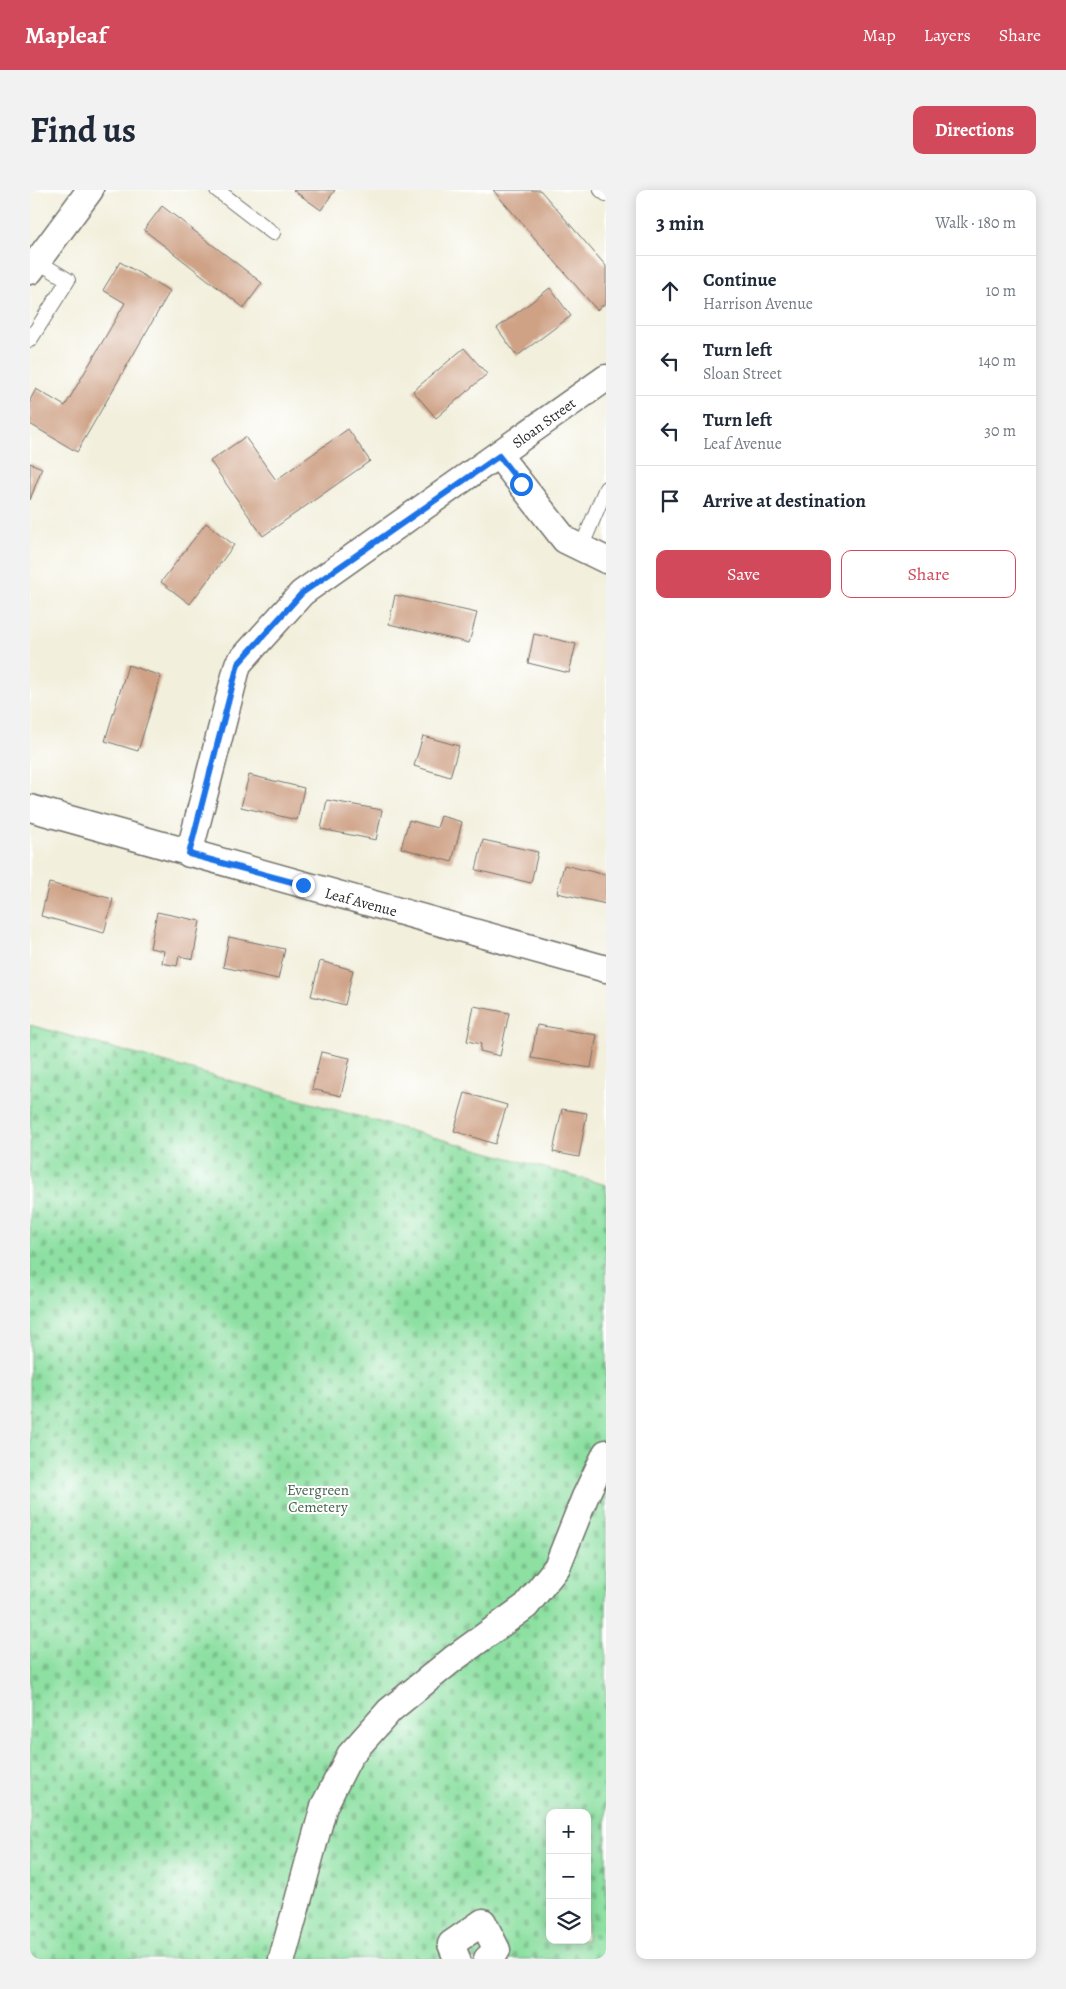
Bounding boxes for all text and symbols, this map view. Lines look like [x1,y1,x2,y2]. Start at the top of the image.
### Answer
text: Mapleaf [25,19,107,51]
text: Map [863,23,896,47]
text: Layers [924,23,971,47]
text: Share [999,23,1041,47]
text: Find us [30,106,136,154]
button: Directions [913,106,1036,154]
text: 3 min [656,209,704,237]
text: Walk · 180 m [935,212,1016,234]
text: Continue [703,267,777,293]
icon: ahead [656,277,684,305]
text: 10 m [986,280,1016,302]
text: Harrison Avenue [703,293,813,315]
text: Turn left [703,337,772,363]
icon: left [656,347,684,375]
text: 140 m [978,350,1016,372]
text: Sloan Street [703,363,782,385]
street label: Sloan Street [508,393,580,453]
text: Turn left [703,407,772,433]
icon: left [656,417,684,445]
text: 30 m [984,420,1016,442]
text: Leaf Avenue [703,433,782,455]
route start [510,473,533,496]
icon: arrive [656,487,684,515]
text: Arrive at destination [703,488,866,514]
button: Save [656,550,831,598]
button: Share [841,550,1016,598]
route end [292,874,315,897]
street label: Leaf Avenue [323,883,400,921]
park label: Evergreen Cemetery [287,1480,349,1517]
map controls [546,1809,591,1944]
button: + [546,1809,591,1854]
button: − [546,1854,591,1899]
button: layers [546,1899,591,1944]

